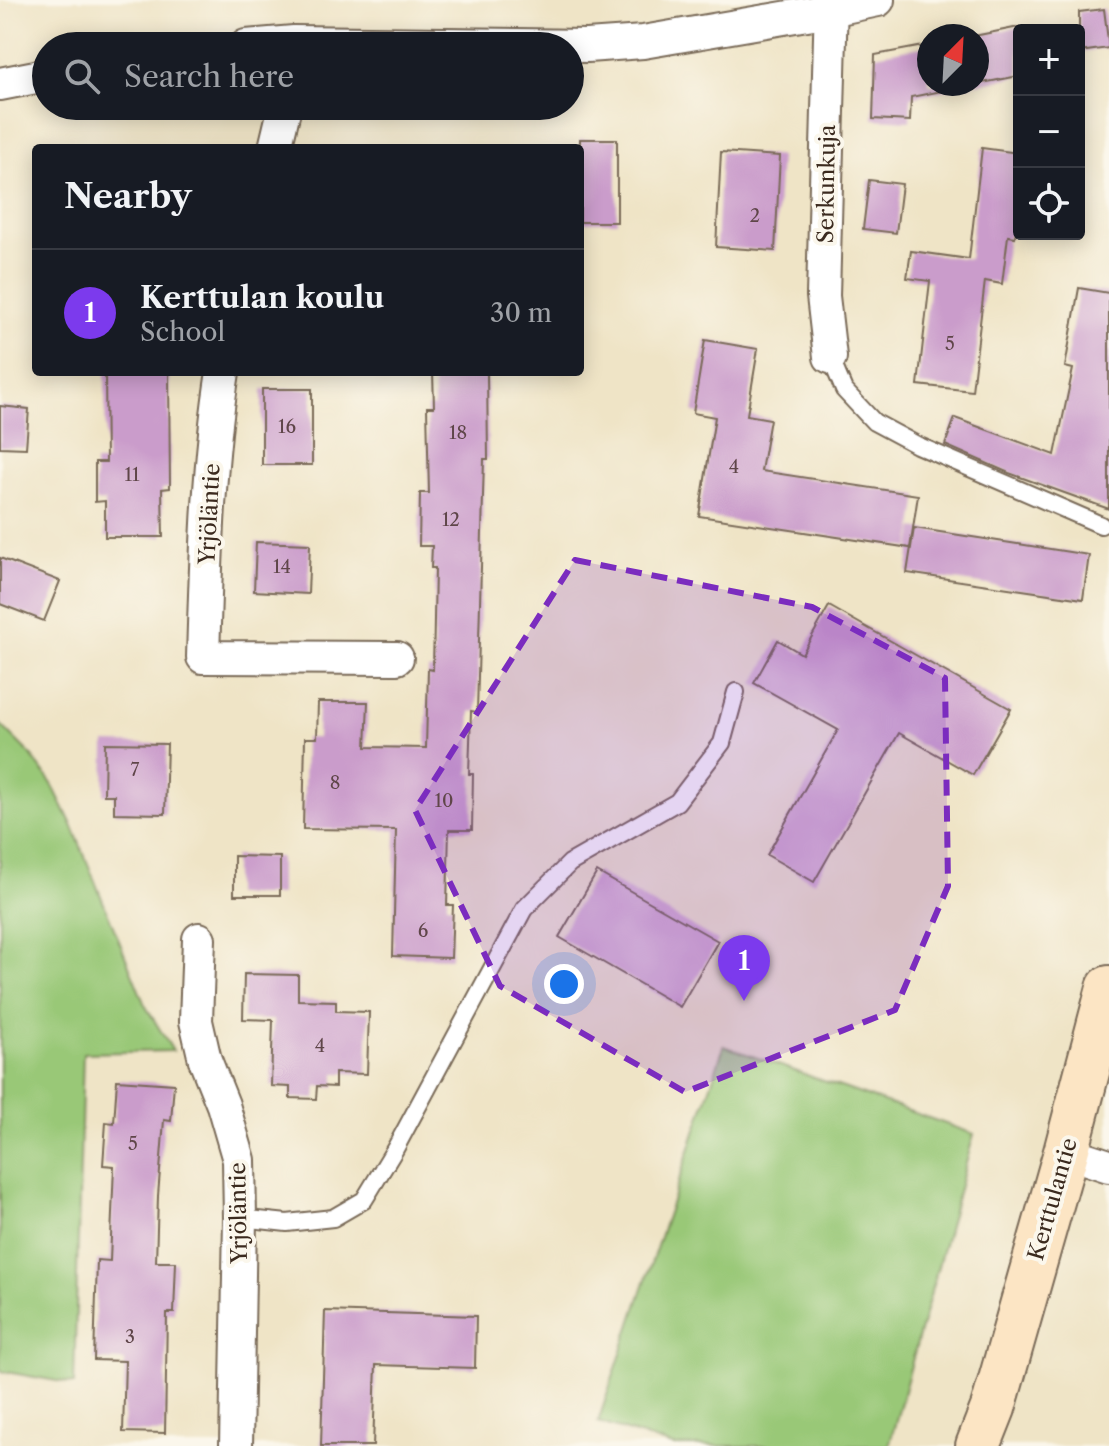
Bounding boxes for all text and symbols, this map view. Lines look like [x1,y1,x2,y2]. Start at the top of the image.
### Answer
north arrow [917,24,989,96]
map controls [1013,24,1085,240]
button: + [1013,24,1085,96]
search box [32,32,584,120]
icon: search [60,54,104,98]
text: Search here [124,58,294,95]
button: − [1013,96,1085,168]
street label: Serkunkuja [812,124,841,244]
button: locate [1013,168,1085,240]
text: Nearby [64,175,192,217]
house number: 2 [750,205,760,227]
text: Kerttulan koulu [140,279,384,316]
text: 1 [84,297,96,329]
text: 30 m [490,297,552,329]
text: School [140,316,225,348]
house number: 5 [945,333,955,355]
house number: 16 [278,416,296,438]
house number: 18 [449,422,467,444]
house number: 4 [729,456,739,478]
street label: Yrjöläntie [193,463,226,566]
house number: 11 [124,464,140,486]
house number: 12 [442,509,460,531]
house number: 14 [273,556,291,578]
house number: 7 [131,759,140,781]
house number: 8 [330,772,340,794]
house number: 10 [435,790,453,812]
house number: 6 [418,920,428,942]
pin: 1 [718,935,770,1001]
your location [544,964,584,1004]
house number: 4 [315,1035,325,1057]
house number: 5 [128,1133,138,1155]
street label: Kerttulantie [1022,1135,1083,1263]
street label: Yrjöläntie [224,1162,253,1265]
house number: 3 [125,1326,135,1348]

